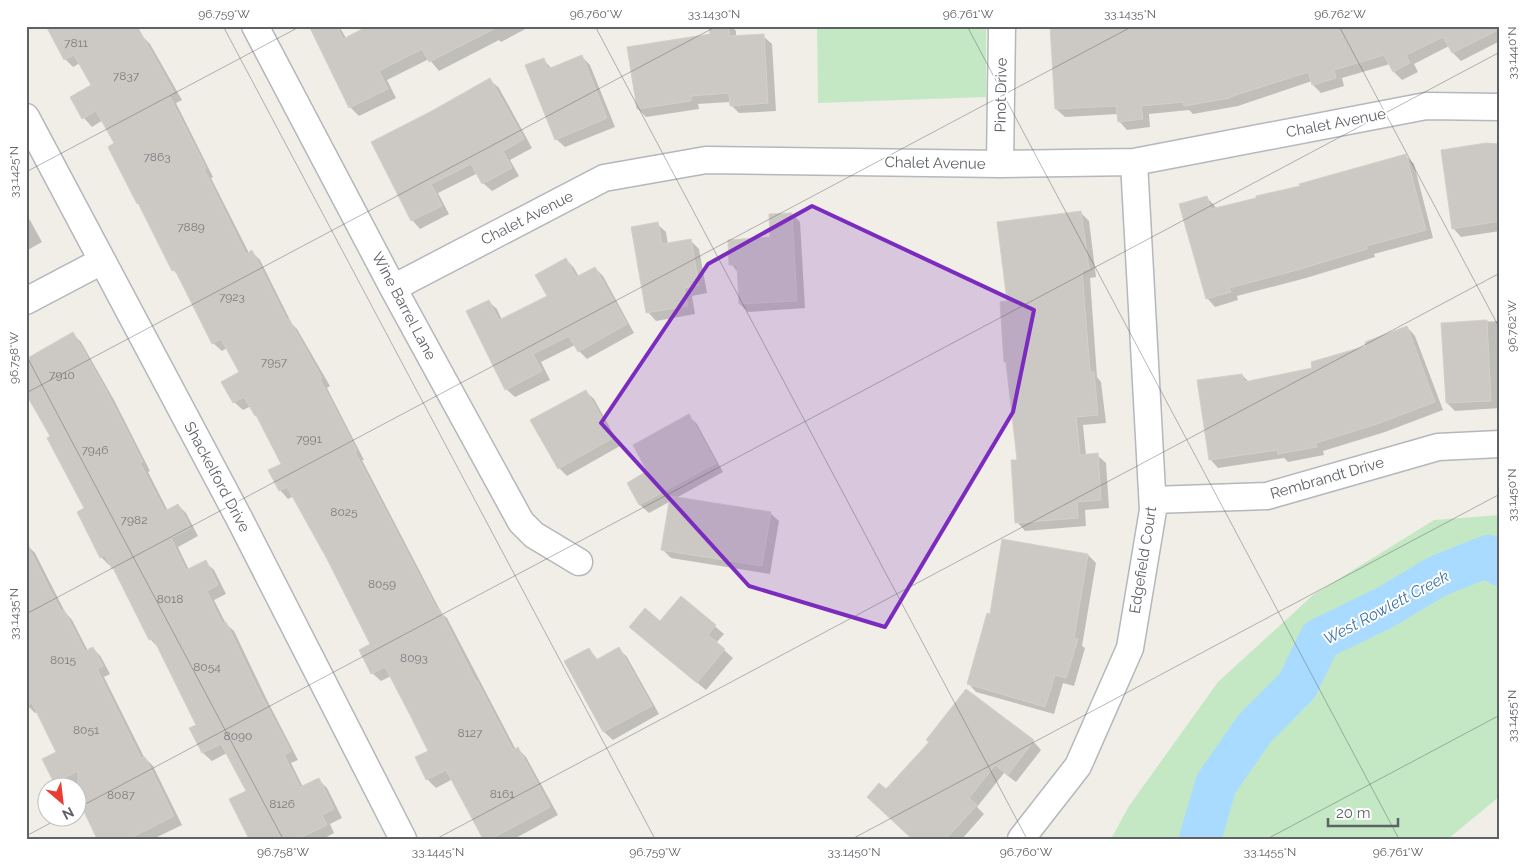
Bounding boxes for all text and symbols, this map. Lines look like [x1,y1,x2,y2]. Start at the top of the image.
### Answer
text: 96.759°W [198,7,250,21]
text: 96.760°W [570,7,623,21]
text: 33.1430°N [688,7,740,21]
text: 96.761°W [943,7,994,21]
text: 33.1435°N [1104,7,1156,21]
text: 96.762°W [1314,7,1366,21]
text: 33.1440°N [1505,27,1519,79]
house number: 7811 [64,36,88,50]
street label: Pinot Drive [991,57,1011,133]
house number: 7837 [113,69,140,83]
street label: Chalet Avenue [1285,104,1388,141]
text: 33.1425°N [7,146,21,198]
house number: 7863 [143,150,171,164]
street label: Chalet Avenue [884,153,986,173]
street label: Chalet Avenue [478,187,576,249]
house number: 7889 [177,220,205,234]
street label: Wine Barrel Lane [368,249,440,363]
house number: 7923 [219,290,245,304]
text: 96.762°W [1505,300,1519,352]
text: 96.758°W [7,332,21,384]
house number: 7957 [261,355,288,369]
house number: 7910 [49,368,75,382]
street label: Shackelford Drive [180,419,254,535]
house number: 7991 [296,432,322,446]
house number: 7946 [81,443,109,457]
street label: Rembrandt Drive [1268,453,1386,503]
text: 33.1450°N [1505,469,1519,521]
house number: 8025 [330,505,358,519]
street label: Edgefield Court [1126,505,1160,615]
house number: 7982 [121,513,147,527]
water label: West Rowlett Creek [1320,566,1453,649]
house number: 8059 [368,577,396,591]
text: 33.1435°N [7,588,21,640]
house number: 8018 [157,592,183,606]
house number: 8093 [400,651,428,665]
house number: 8015 [50,653,77,667]
house number: 8054 [193,660,221,674]
text: 33.1455°N [1505,690,1519,742]
house number: 8051 [73,723,99,737]
house number: 8127 [458,726,483,740]
house number: 8090 [224,729,252,743]
north arrow [38,778,88,828]
house number: 8161 [490,787,514,801]
house number: 8087 [107,788,136,802]
scale bar [1328,795,1398,827]
house number: 8126 [269,797,295,811]
text: N [60,804,77,823]
text: 20 m [1336,804,1371,822]
text: 96.758°W [257,845,309,859]
text: 33.1445°N [412,845,464,859]
text: 96.759°W [629,845,681,859]
text: 33.1450°N [828,845,880,859]
text: 96.760°W [1000,845,1053,859]
text: 33.1455°N [1244,845,1296,859]
text: 96.761°W [1373,845,1424,859]

